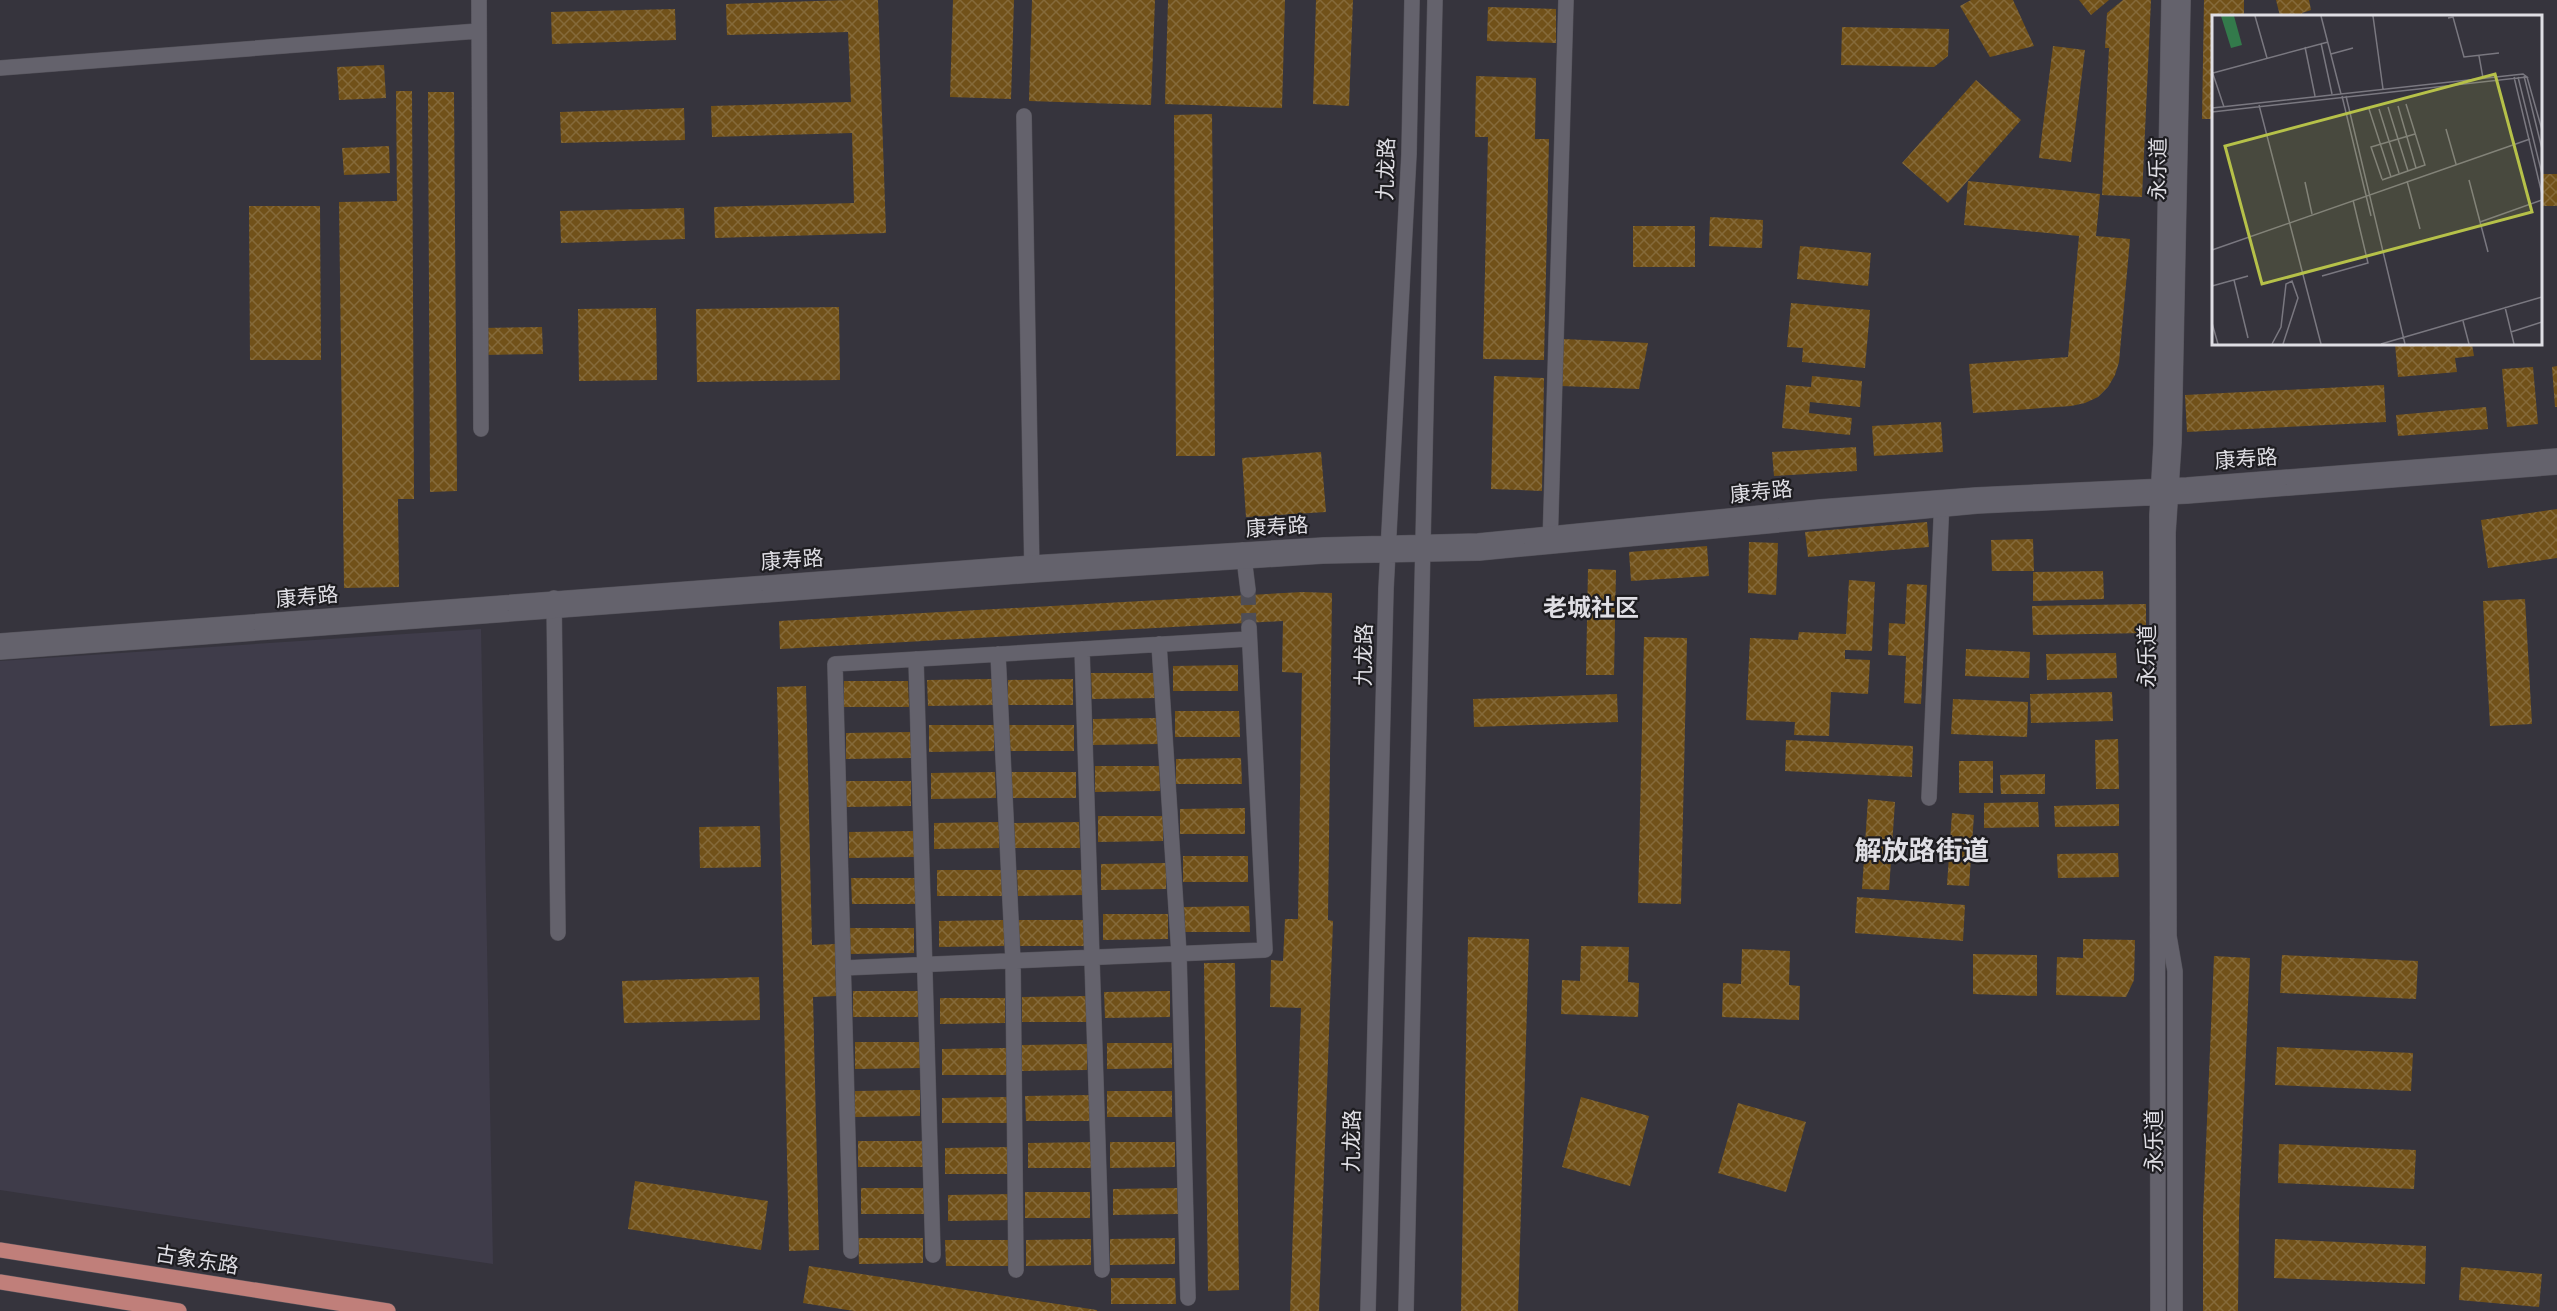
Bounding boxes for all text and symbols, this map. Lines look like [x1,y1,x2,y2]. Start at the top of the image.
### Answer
inset map [2212,15,2542,345]
street label: 九龙路 [1373,137,1402,201]
street label: 永乐道 [2145,137,2174,201]
street label: 康寿路 [2214,445,2278,476]
street label: 康寿路 [1728,477,1794,510]
street label: 康寿路 [1245,513,1309,544]
street label: 康寿路 [760,546,824,577]
street label: 康寿路 [275,582,340,615]
district label: 老城社区 [1543,595,1639,625]
street label: 九龙路 [1351,623,1380,687]
street label: 永乐道 [2135,625,2162,688]
district label: 解放路街道 [1855,836,1990,870]
street label: 九龙路 [1339,1109,1368,1173]
street label: 永乐道 [2142,1110,2169,1173]
street label: 古象东路 [153,1242,240,1281]

